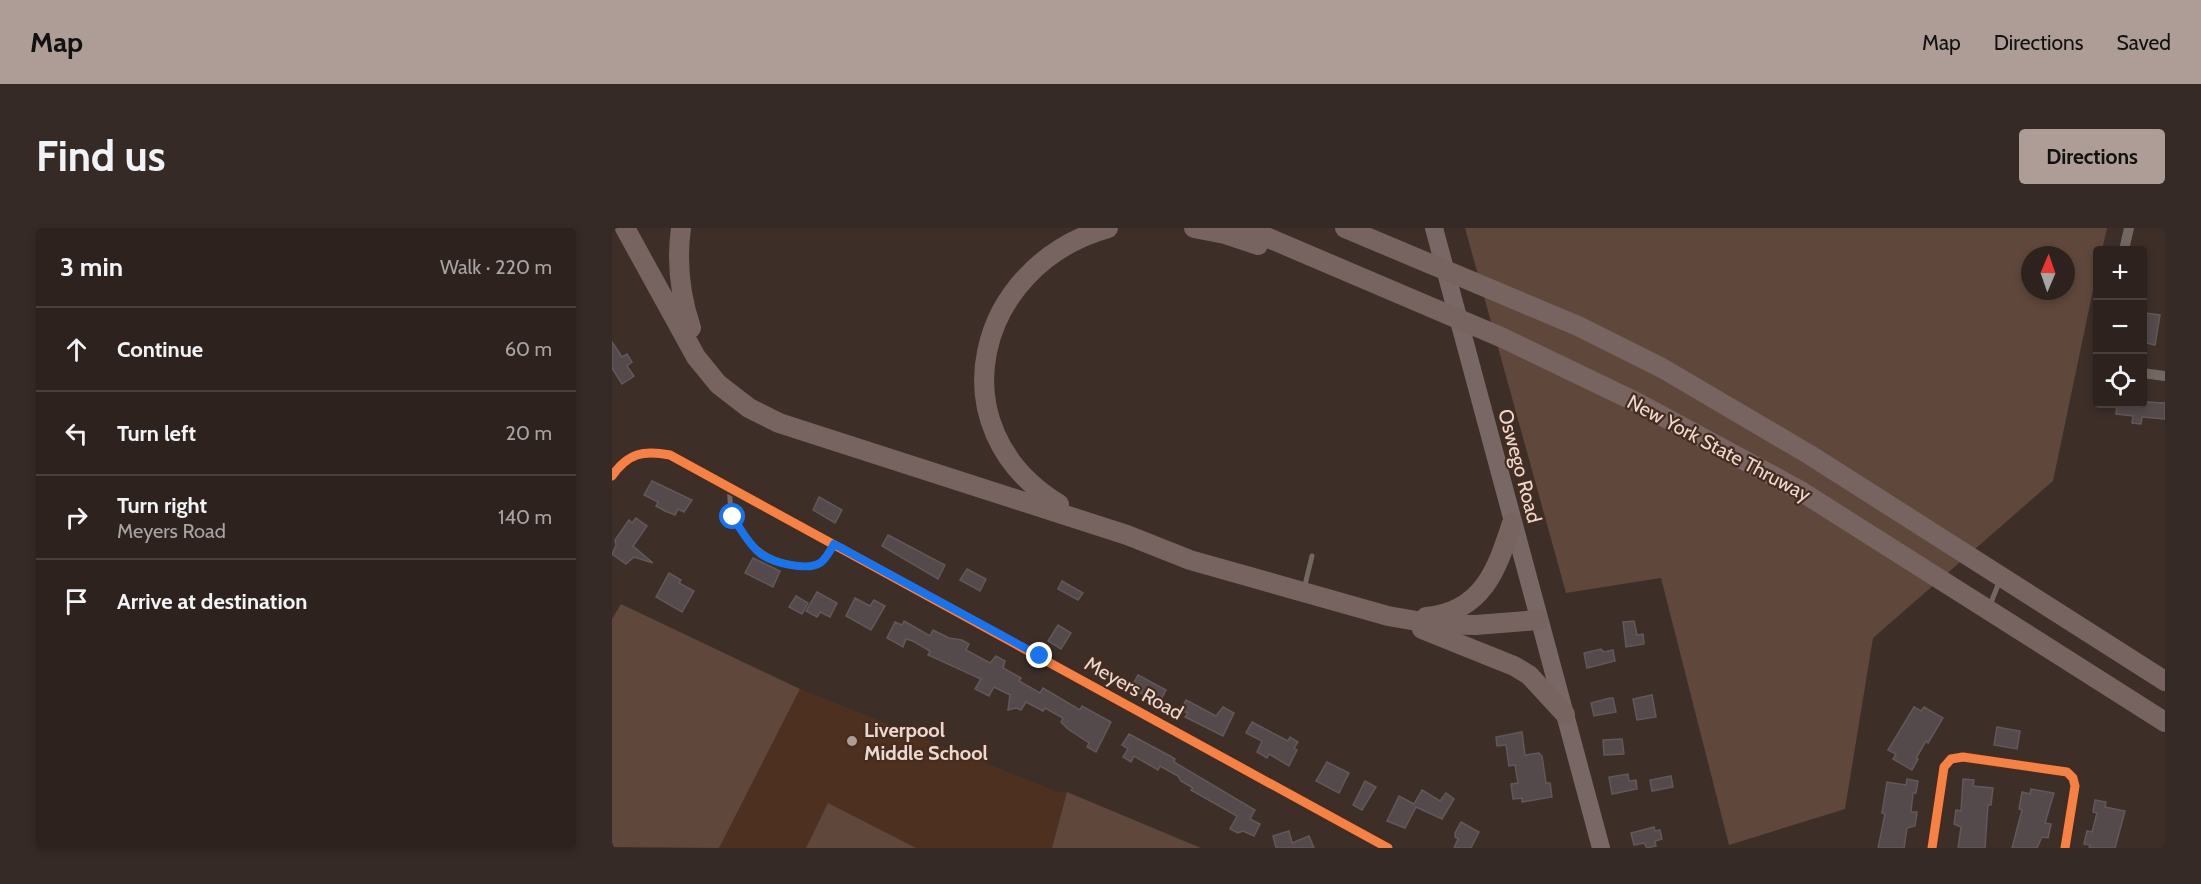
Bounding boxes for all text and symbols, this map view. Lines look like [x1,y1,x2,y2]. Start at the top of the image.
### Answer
text: Map [30,25,83,59]
text: Map [1922,30,1961,55]
text: Directions [1994,30,2083,55]
text: Saved [2116,30,2171,55]
button: Directions [2019,129,2165,184]
text: Find us [36,130,165,182]
north arrow [2021,246,2075,300]
map controls [2093,246,2147,408]
button: + [2093,246,2147,300]
text: 3 min [60,251,123,283]
text: Walk · 220 m [440,255,552,279]
button: − [2093,300,2147,354]
icon: ahead [60,333,93,366]
text: Continue [117,336,203,363]
text: 60 m [505,337,552,361]
button: locate [2093,354,2147,408]
street label: New York State Thruway [1623,389,1815,507]
street label: Oswego Road [1493,406,1547,526]
icon: left [60,417,93,450]
text: Turn left [117,420,196,447]
text: 20 m [506,421,552,445]
text: Turn right [117,492,207,519]
icon: right [60,501,93,534]
route start [719,503,745,529]
text: 140 m [498,505,552,529]
text: Meyers Road [117,519,226,543]
icon: arrive [60,585,93,618]
text: Arrive at destination [117,588,307,615]
route end [1026,642,1052,668]
street label: Meyers Road [1081,651,1187,725]
place label: Liverpool Middle School [864,718,988,765]
marker: Liverpool Middle School [845,734,859,748]

